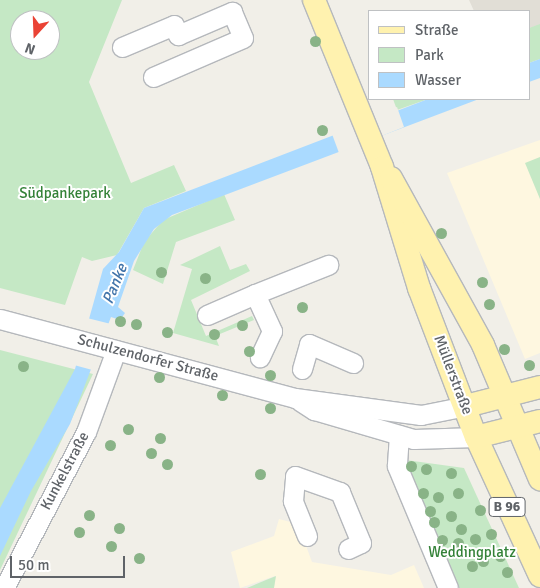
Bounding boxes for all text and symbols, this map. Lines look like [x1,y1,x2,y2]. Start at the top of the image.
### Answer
north arrow [10,10,60,60]
legend [368,10,530,100]
text: Straße [415,21,459,39]
text: N [23,39,38,58]
text: Park [415,46,444,64]
text: Wasser [415,71,461,89]
park label: Südpankepark [19,185,111,203]
water label: Panke [98,261,132,307]
street label: Schulzendorfer Straße [76,331,220,385]
street label: Müllerstraße [430,333,476,417]
street label: Kunkelstraße [37,429,93,513]
road number: B 96 [488,496,526,518]
park label: Weddingplatz [428,544,516,562]
scale bar [12,546,128,578]
text: 50 m [18,556,49,574]

